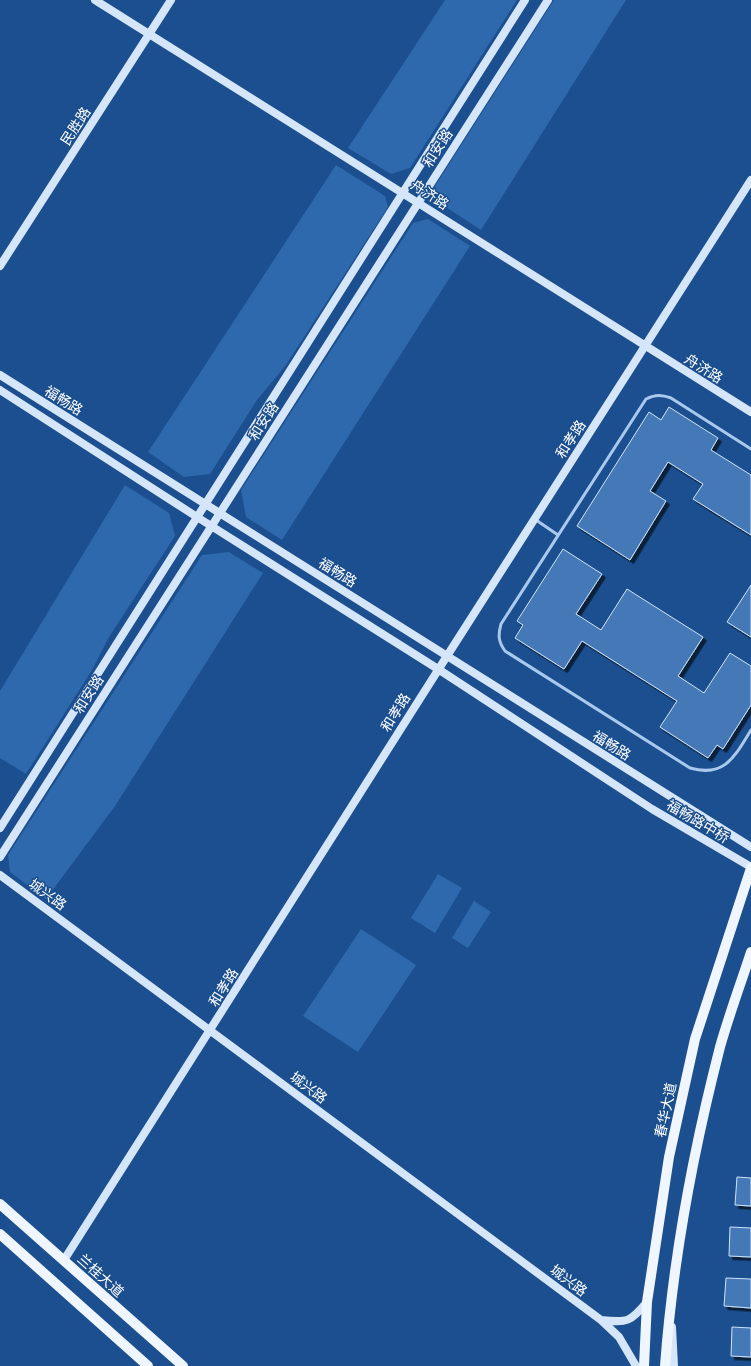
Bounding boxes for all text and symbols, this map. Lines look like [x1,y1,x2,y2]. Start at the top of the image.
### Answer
street label: 民胜路 [56,104,94,148]
street label: 和安路 [418,126,456,170]
street label: 舟济路 [408,175,452,213]
street label: 舟济路 [682,350,726,386]
street label: 福畅路 [42,382,86,418]
street label: 和安路 [244,399,282,443]
street label: 和孝路 [551,417,589,461]
street label: 福畅路 [316,554,360,590]
street label: 和安路 [69,672,107,716]
street label: 和孝路 [377,690,413,734]
street label: 福畅路 [590,727,634,763]
street label: 福畅路中桥 [664,796,732,846]
street label: 城兴路 [26,875,70,913]
street label: 和孝路 [205,965,241,1009]
street label: 城兴路 [287,1068,331,1106]
street label: 春华大道 [651,1081,679,1139]
street label: 兰桂大道 [75,1250,127,1300]
street label: 城兴路 [547,1261,591,1299]

